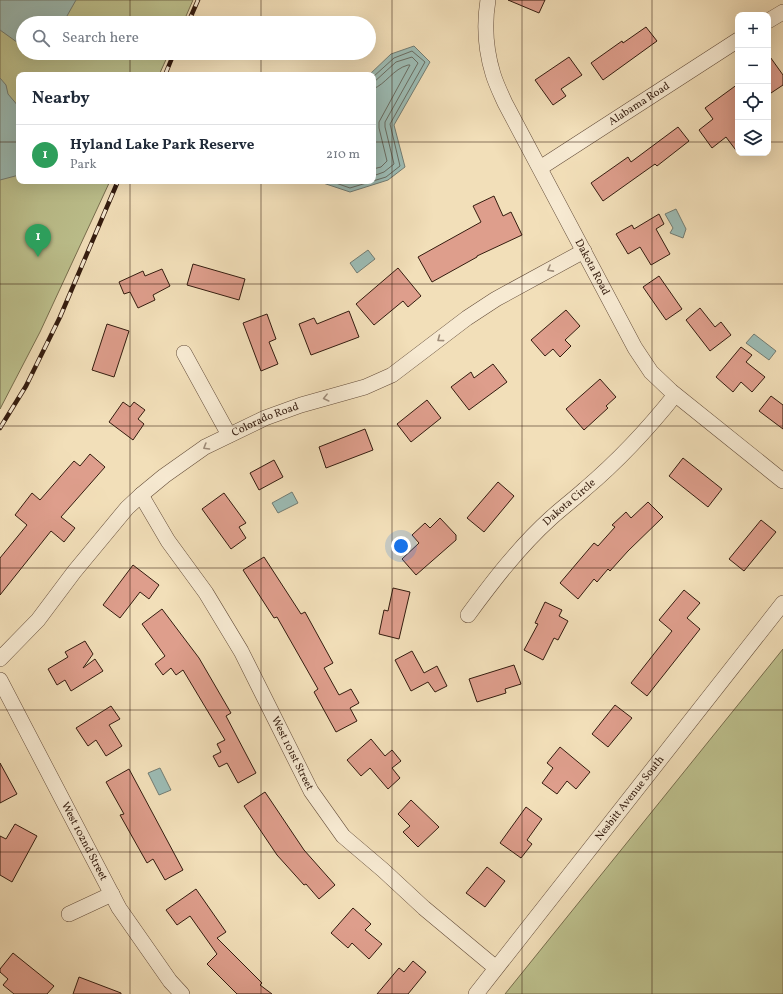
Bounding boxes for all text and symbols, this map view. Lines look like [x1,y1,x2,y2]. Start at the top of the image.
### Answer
map controls [735,12,771,156]
button: + [735,12,771,48]
search box [16,16,376,60]
icon: search [30,27,52,49]
text: Search here [62,28,139,49]
button: − [735,48,771,84]
street label: Alabama Road [605,79,673,129]
button: locate [735,84,771,120]
text: Nearby [32,87,90,110]
button: layers [735,120,771,156]
text: Hyland Lake Park Reserve [70,135,254,156]
text: 1 [42,146,48,164]
text: 210 m [326,146,360,164]
text: Park [70,156,97,174]
pin: 1 [25,224,51,257]
street label: Dakota Road [571,236,613,298]
one-way arrow [546,265,554,272]
one-way arrow [437,334,444,342]
one-way arrow [323,394,329,402]
street label: Colorado Road [229,399,301,440]
one-way arrow [203,443,210,450]
street label: Dakota Circle [540,476,599,529]
your location [391,536,411,556]
street label: West 101st Street [267,714,317,793]
street label: Nesbitt Avenue South [592,752,668,844]
street label: West 102nd Street [57,799,111,883]

